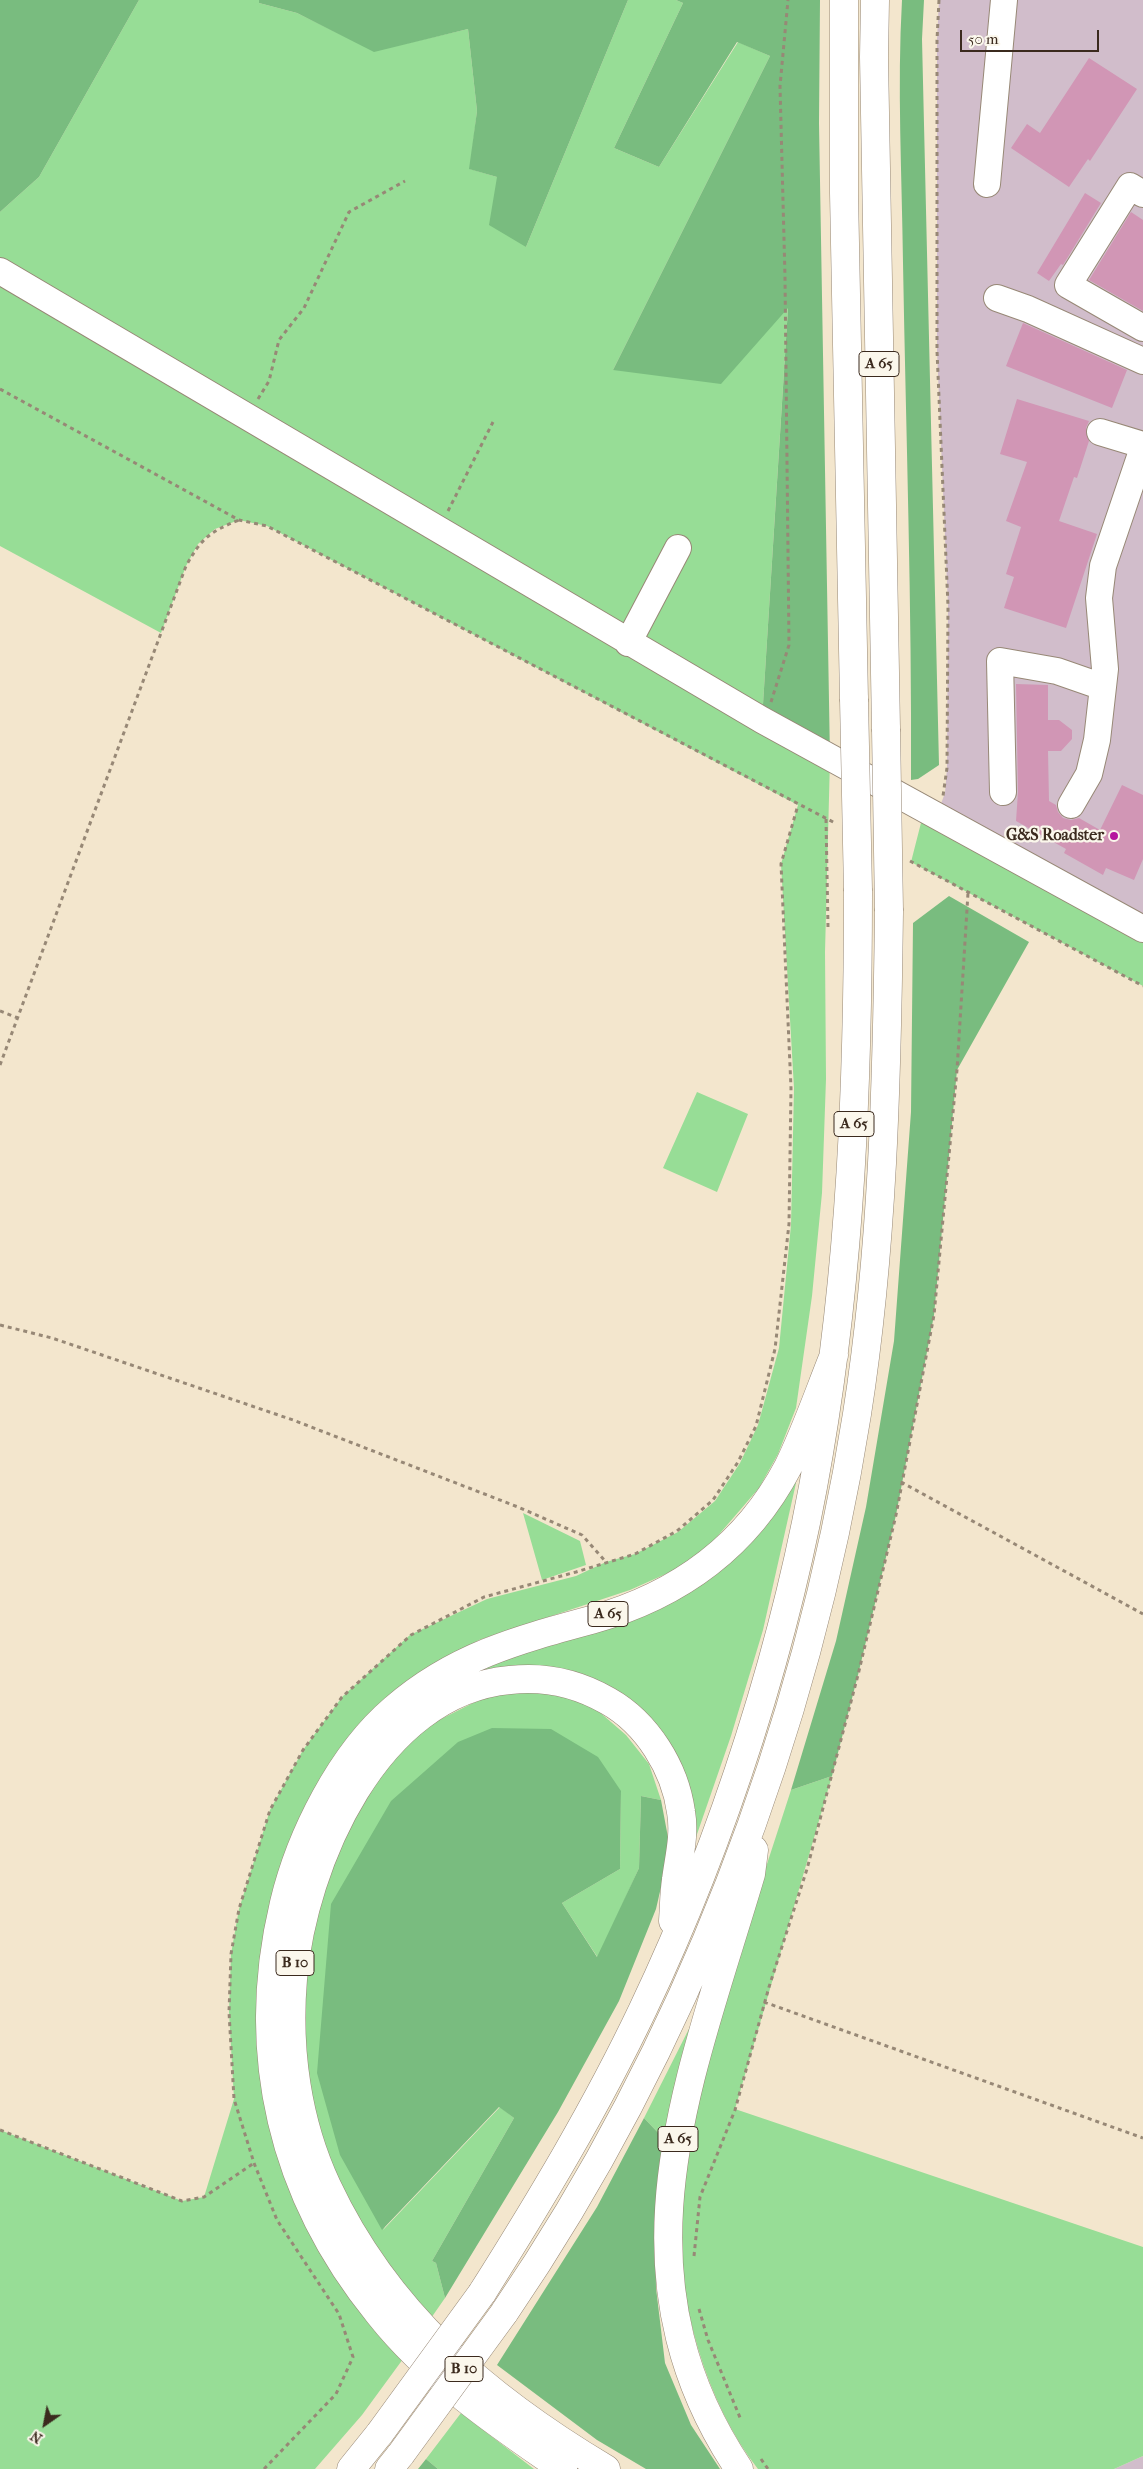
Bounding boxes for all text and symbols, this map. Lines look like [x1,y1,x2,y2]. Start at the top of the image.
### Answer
scale bar [963,20,1102,52]
text: 50 m [968,30,998,48]
road number: A 65 [859,352,899,376]
place label: G&S Roadster [1006,826,1104,846]
marker: G&S Roadster [1108,830,1120,842]
road number: A 65 [834,1112,874,1136]
road number: A 65 [588,1602,628,1626]
road number: B 10 [276,1950,314,1976]
road number: A 65 [658,2126,698,2152]
road number: B 10 [445,2356,483,2382]
north arrow [20,2399,70,2449]
text: N [27,2427,46,2447]

